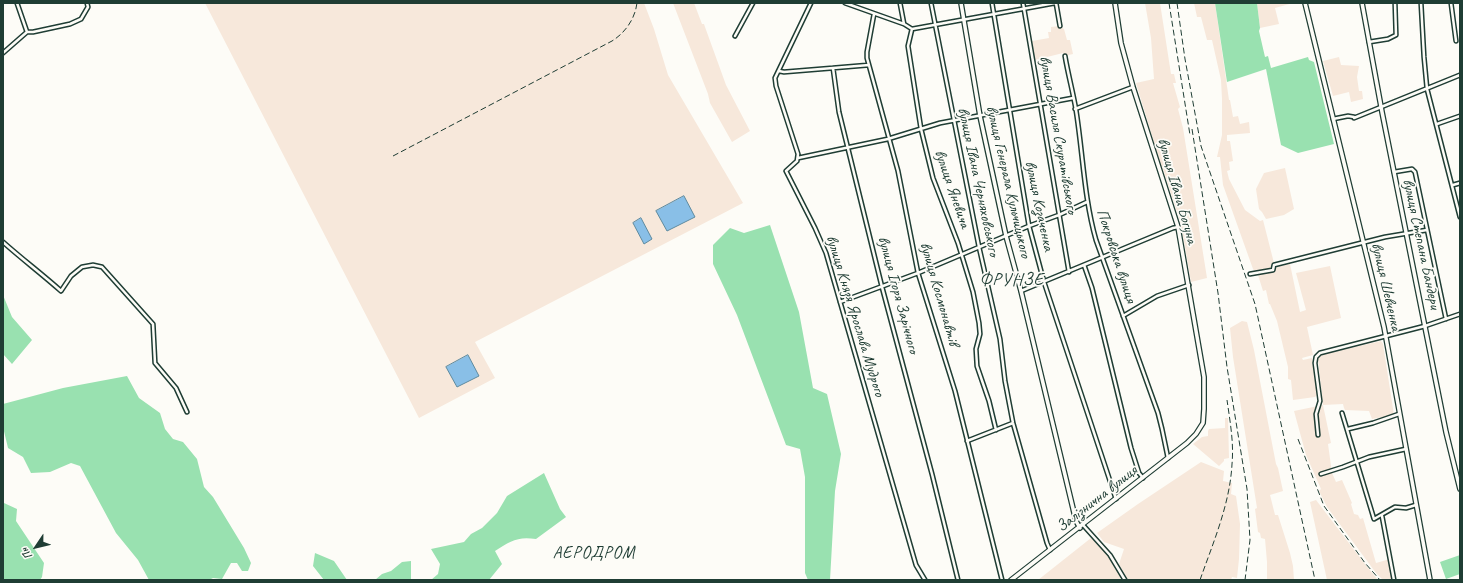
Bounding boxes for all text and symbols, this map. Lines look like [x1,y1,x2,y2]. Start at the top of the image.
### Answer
street label: вулиця Василя Скуратівського [1035,54,1081,216]
street label: вулиця Генерала Кульчицького [981,104,1035,260]
street label: вулиця Івана Черняховського [953,106,1003,258]
street label: вулиця Івана Богуна [1153,136,1201,246]
street label: вулиця Яневича [930,147,974,231]
street label: вулиця Козаченка [1020,159,1058,253]
street label: вулиця Степана Бандери [1398,177,1444,311]
street label: Покровська вулиця [1092,207,1140,305]
street label: вулиця Князя Ярослава Мудрого [821,233,889,399]
street label: вулиця Ігоря Зарічного [873,234,923,356]
street label: вулиця Космонавтів [915,240,963,348]
street label: вулиця Шевченка [1366,241,1406,333]
district label: ФРУНЗЕ [980,269,1044,291]
street label: Залізнична вулиця [1053,461,1141,537]
north arrow [16,527,56,567]
district label: АЕРОДРОМ [552,544,636,564]
text: Пн [17,545,35,563]

